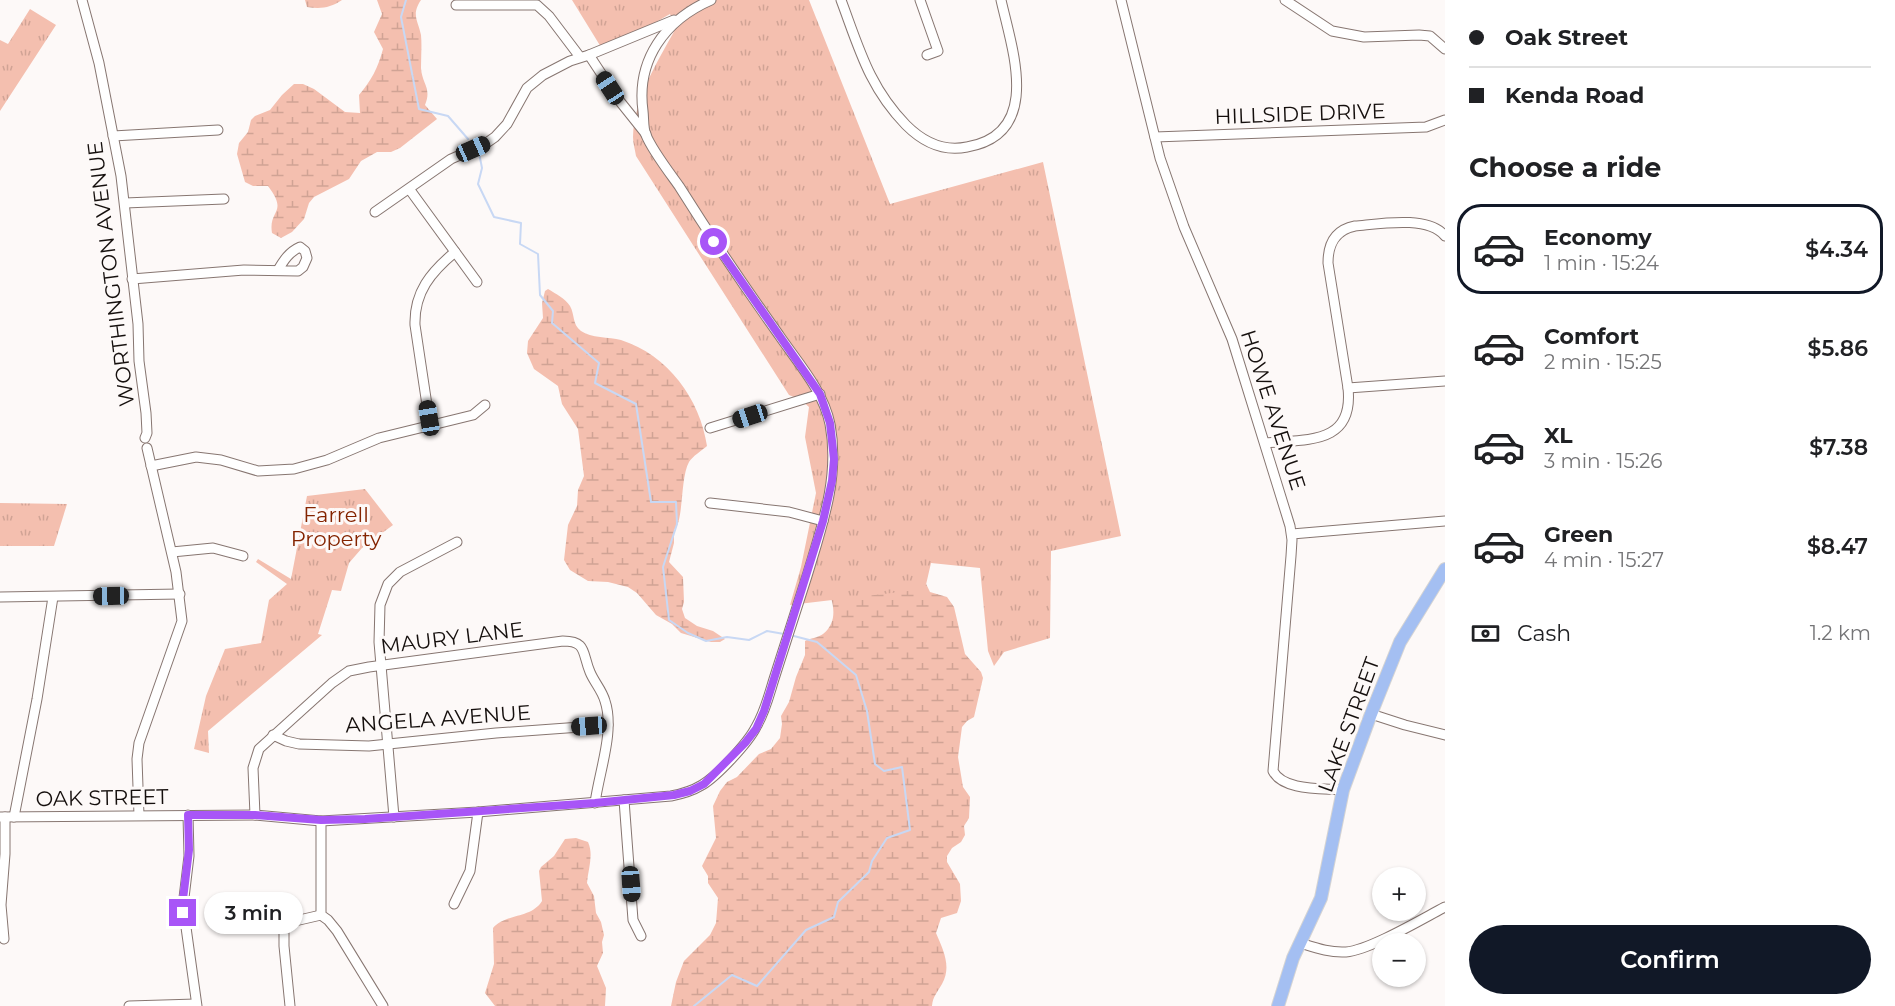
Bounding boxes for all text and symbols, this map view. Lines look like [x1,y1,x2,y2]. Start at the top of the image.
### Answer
text: Oak Street [1505,24,1628,51]
car [593,68,627,108]
text: Kenda Road [1505,82,1644,109]
street label: HILLSIDE DRIVE [1214,98,1386,129]
car [453,133,493,165]
street label: WORTHINGTON AVENUE [82,140,139,408]
text: Choose a ride [1469,151,1661,184]
icon: car [1472,222,1526,276]
text: Economy [1544,224,1652,251]
route start [700,228,727,255]
text: $4.34 [1805,236,1868,263]
text: 1 min · 15:24 [1544,251,1659,275]
icon: car [1472,321,1526,375]
text: Comfort [1544,323,1639,350]
street label: HOWE AVENUE [1236,326,1311,493]
text: $5.86 [1808,335,1868,362]
text: 2 min · 15:25 [1544,350,1662,374]
car [417,399,441,437]
car [730,402,770,430]
icon: car [1472,420,1526,474]
text: XL [1544,422,1573,449]
text: $7.38 [1809,434,1868,461]
text: 3 min · 15:26 [1544,449,1662,473]
park label: Farrell Property [291,502,382,551]
icon: car [1472,519,1526,573]
text: Green [1544,521,1613,548]
text: $8.47 [1807,533,1868,560]
text: 4 min · 15:27 [1544,548,1664,572]
car [93,587,129,605]
street label: MAURY LANE [379,616,525,659]
icon: cash [1469,617,1502,650]
text: Cash [1517,620,1571,647]
text: 1.2 km [1810,621,1871,645]
street label: LAKE STREET [1312,654,1385,796]
street label: ANGELA AVENUE [344,700,532,737]
car [570,716,608,736]
street label: OAK STREET [35,784,169,811]
car [621,865,641,903]
map controls [1372,867,1426,987]
button: + [1372,867,1426,921]
callout: 3 min [204,892,303,934]
route end [169,899,196,926]
text: 3 min [225,901,282,925]
button: Confirm [1469,925,1871,994]
button: − [1372,933,1426,987]

